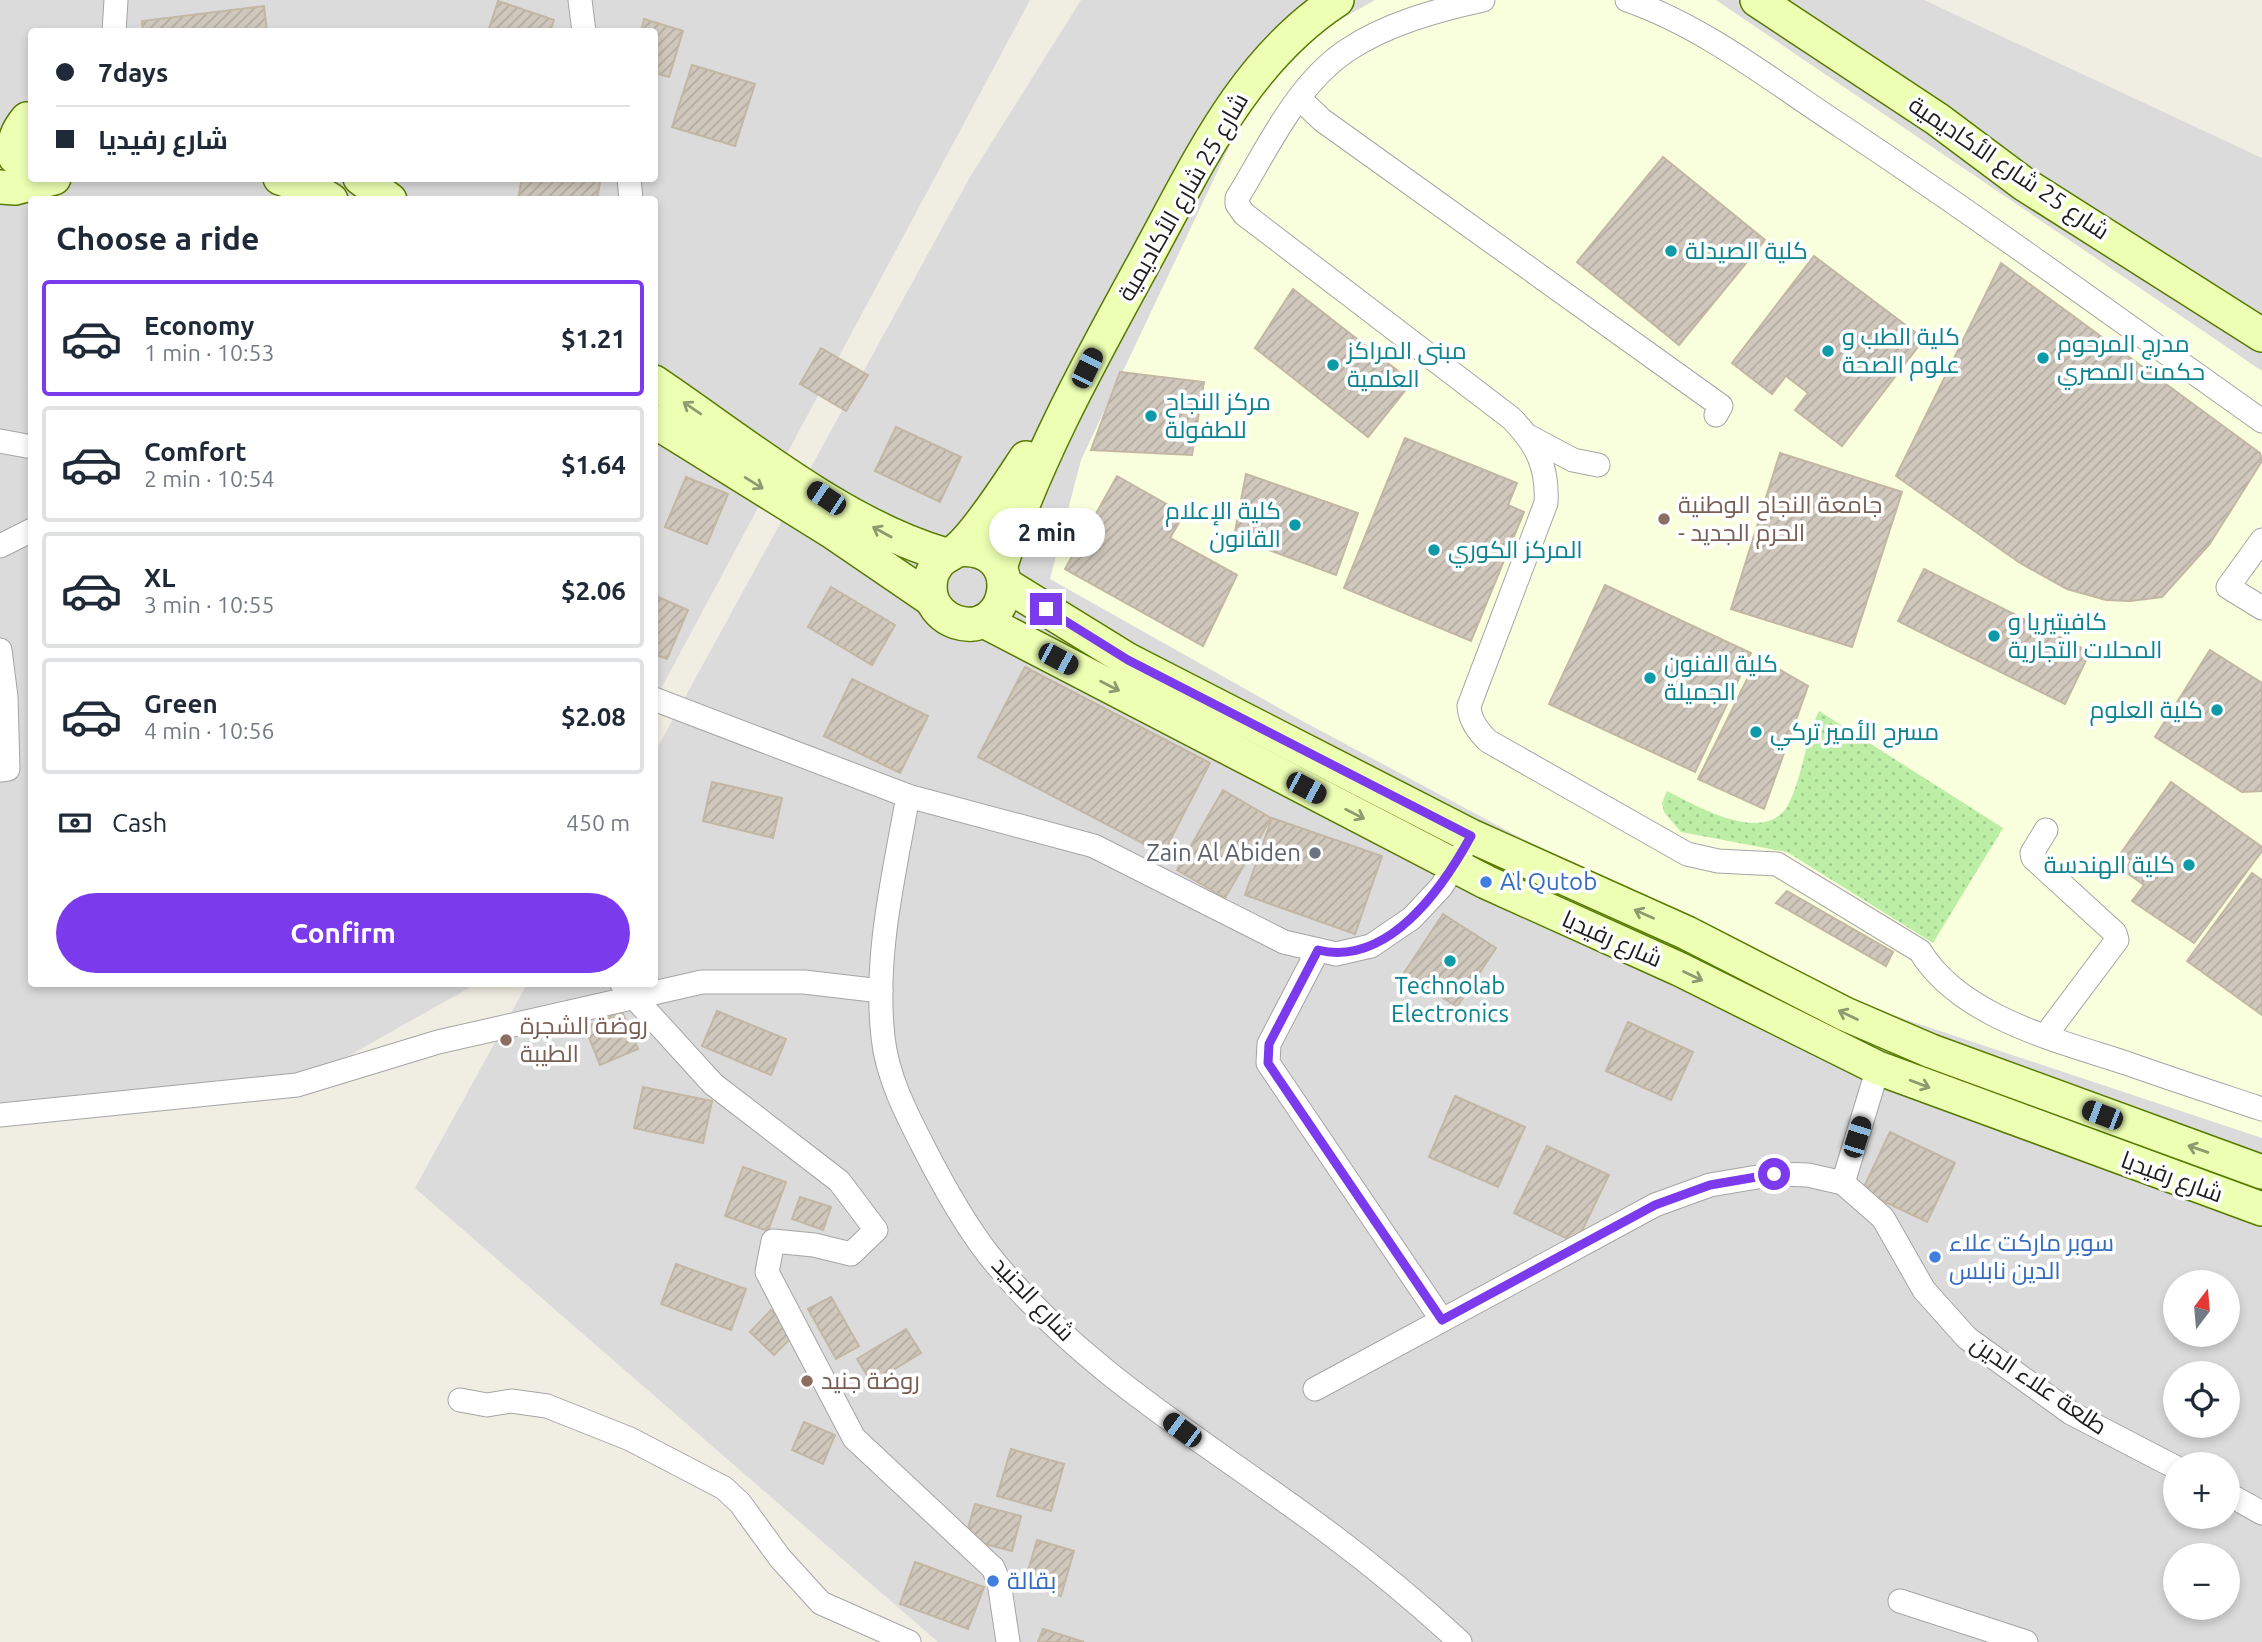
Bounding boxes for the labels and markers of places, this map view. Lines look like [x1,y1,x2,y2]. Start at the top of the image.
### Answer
place label: كلية الصيدلة [1685,237,1808,264]
marker: كلية الصيدلة [1663,243,1679,259]
place label: كلية الطب و علوم الصحة [1842,323,1960,381]
place label: مدرج المرحوم حكمت المصري [2057,330,2205,390]
place label: مبنى المراكز العلمية [1345,337,1467,392]
marker: كلية الطب و علوم الصحة [1820,343,1836,359]
marker: مدرج المرحوم حكمت المصري [2035,350,2051,366]
marker: مبنى المراكز العلمية [1325,357,1341,373]
place label: مركز النجاح للطفولة [1165,388,1271,443]
marker: مركز النجاح للطفولة [1143,408,1159,424]
place label: جامعة النجاح الوطنية - الحرم الجديد [1678,491,1882,549]
place label: كلية الإعلام القانون [1165,497,1281,553]
marker: جامعة النجاح الوطنية - الحرم الجديد [1656,511,1672,527]
marker: كلية الإعلام القانون [1287,517,1303,533]
place label: المركز الكوري [1448,536,1583,568]
marker: المركز الكوري [1426,542,1442,558]
place label: كافيتيريا و المحلات التجارية [2008,608,2162,663]
marker: كافيتيريا و المحلات التجارية [1986,628,2002,644]
place label: كلية الفنون الجميلة [1664,650,1778,705]
marker: كلية الفنون الجميلة [1642,670,1658,686]
place label: كلية العلوم [2090,696,2203,726]
marker: كلية العلوم [2209,702,2225,718]
place label: مسرح الأمير تركي [1770,718,1939,751]
marker: مسرح الأمير تركي [1748,724,1764,740]
place label: Zain Al Abiden [1146,839,1301,866]
marker: Zain Al Abiden [1307,845,1323,861]
place label: كلية الهندسة [2044,851,2175,879]
marker: كلية الهندسة [2181,857,2197,873]
place label: Al Qutob [1500,868,1597,895]
marker: Al Qutob [1478,874,1494,890]
marker: Technolab Electronics [1442,953,1458,969]
place label: Technolab Electronics [1391,972,1509,1027]
place label: روضة الشجرة الطيبة [520,1012,648,1067]
marker: روضة الشجرة الطيبة [498,1032,514,1048]
place label: سوبر ماركت علاء الدين نابلس [1949,1229,2114,1285]
marker: سوبر ماركت علاء الدين نابلس [1927,1249,1943,1265]
place label: روضة جنيد [821,1367,920,1394]
marker: روضة جنيد [799,1373,815,1389]
place label: بقالة [1007,1567,1056,1594]
marker: بقالة [985,1573,1001,1589]

